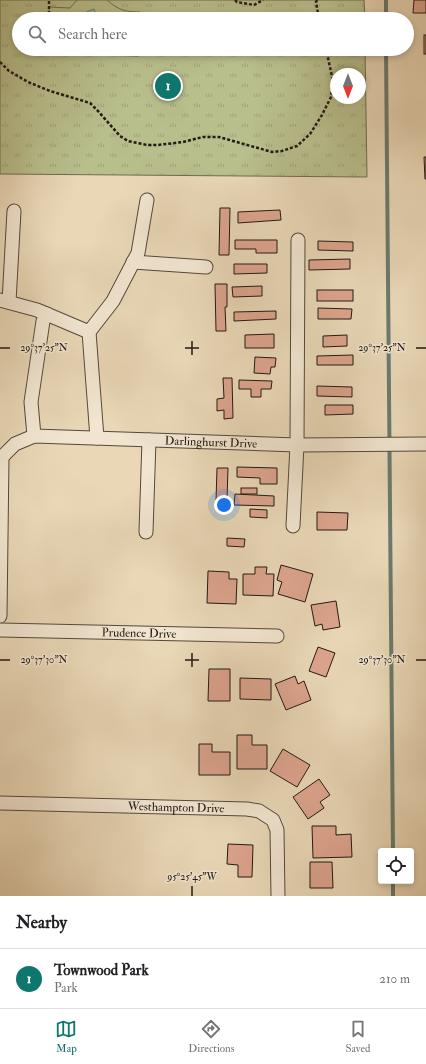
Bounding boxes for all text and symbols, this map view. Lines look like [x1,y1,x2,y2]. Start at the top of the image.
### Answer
search box [12,12,414,56]
icon: search [26,23,48,45]
text: Search here [58,25,127,44]
north arrow [330,68,366,104]
pin: 1 [155,71,181,101]
text: 29°37'25"N [20,342,68,354]
text: 29°37'25"N [358,342,406,354]
street label: Darlinghurst Drive [164,433,257,452]
your location [214,495,234,515]
street label: Prudence Drive [101,625,176,642]
text: 29°37'30"N [21,654,68,666]
text: 29°37'30"N [359,654,406,666]
street label: Westhampton Drive [126,799,224,816]
map controls [378,848,414,884]
button: locate [378,848,414,884]
text: 95°25'45"W [166,871,218,883]
text: Nearby [16,912,67,933]
text: Townwood Park [54,961,149,980]
text: 1 [27,971,31,987]
text: 210 m [379,971,410,987]
text: Park [54,980,78,996]
tab: Map [55,1018,77,1055]
tab: Directions [188,1018,235,1055]
tab: Saved [345,1018,371,1055]

